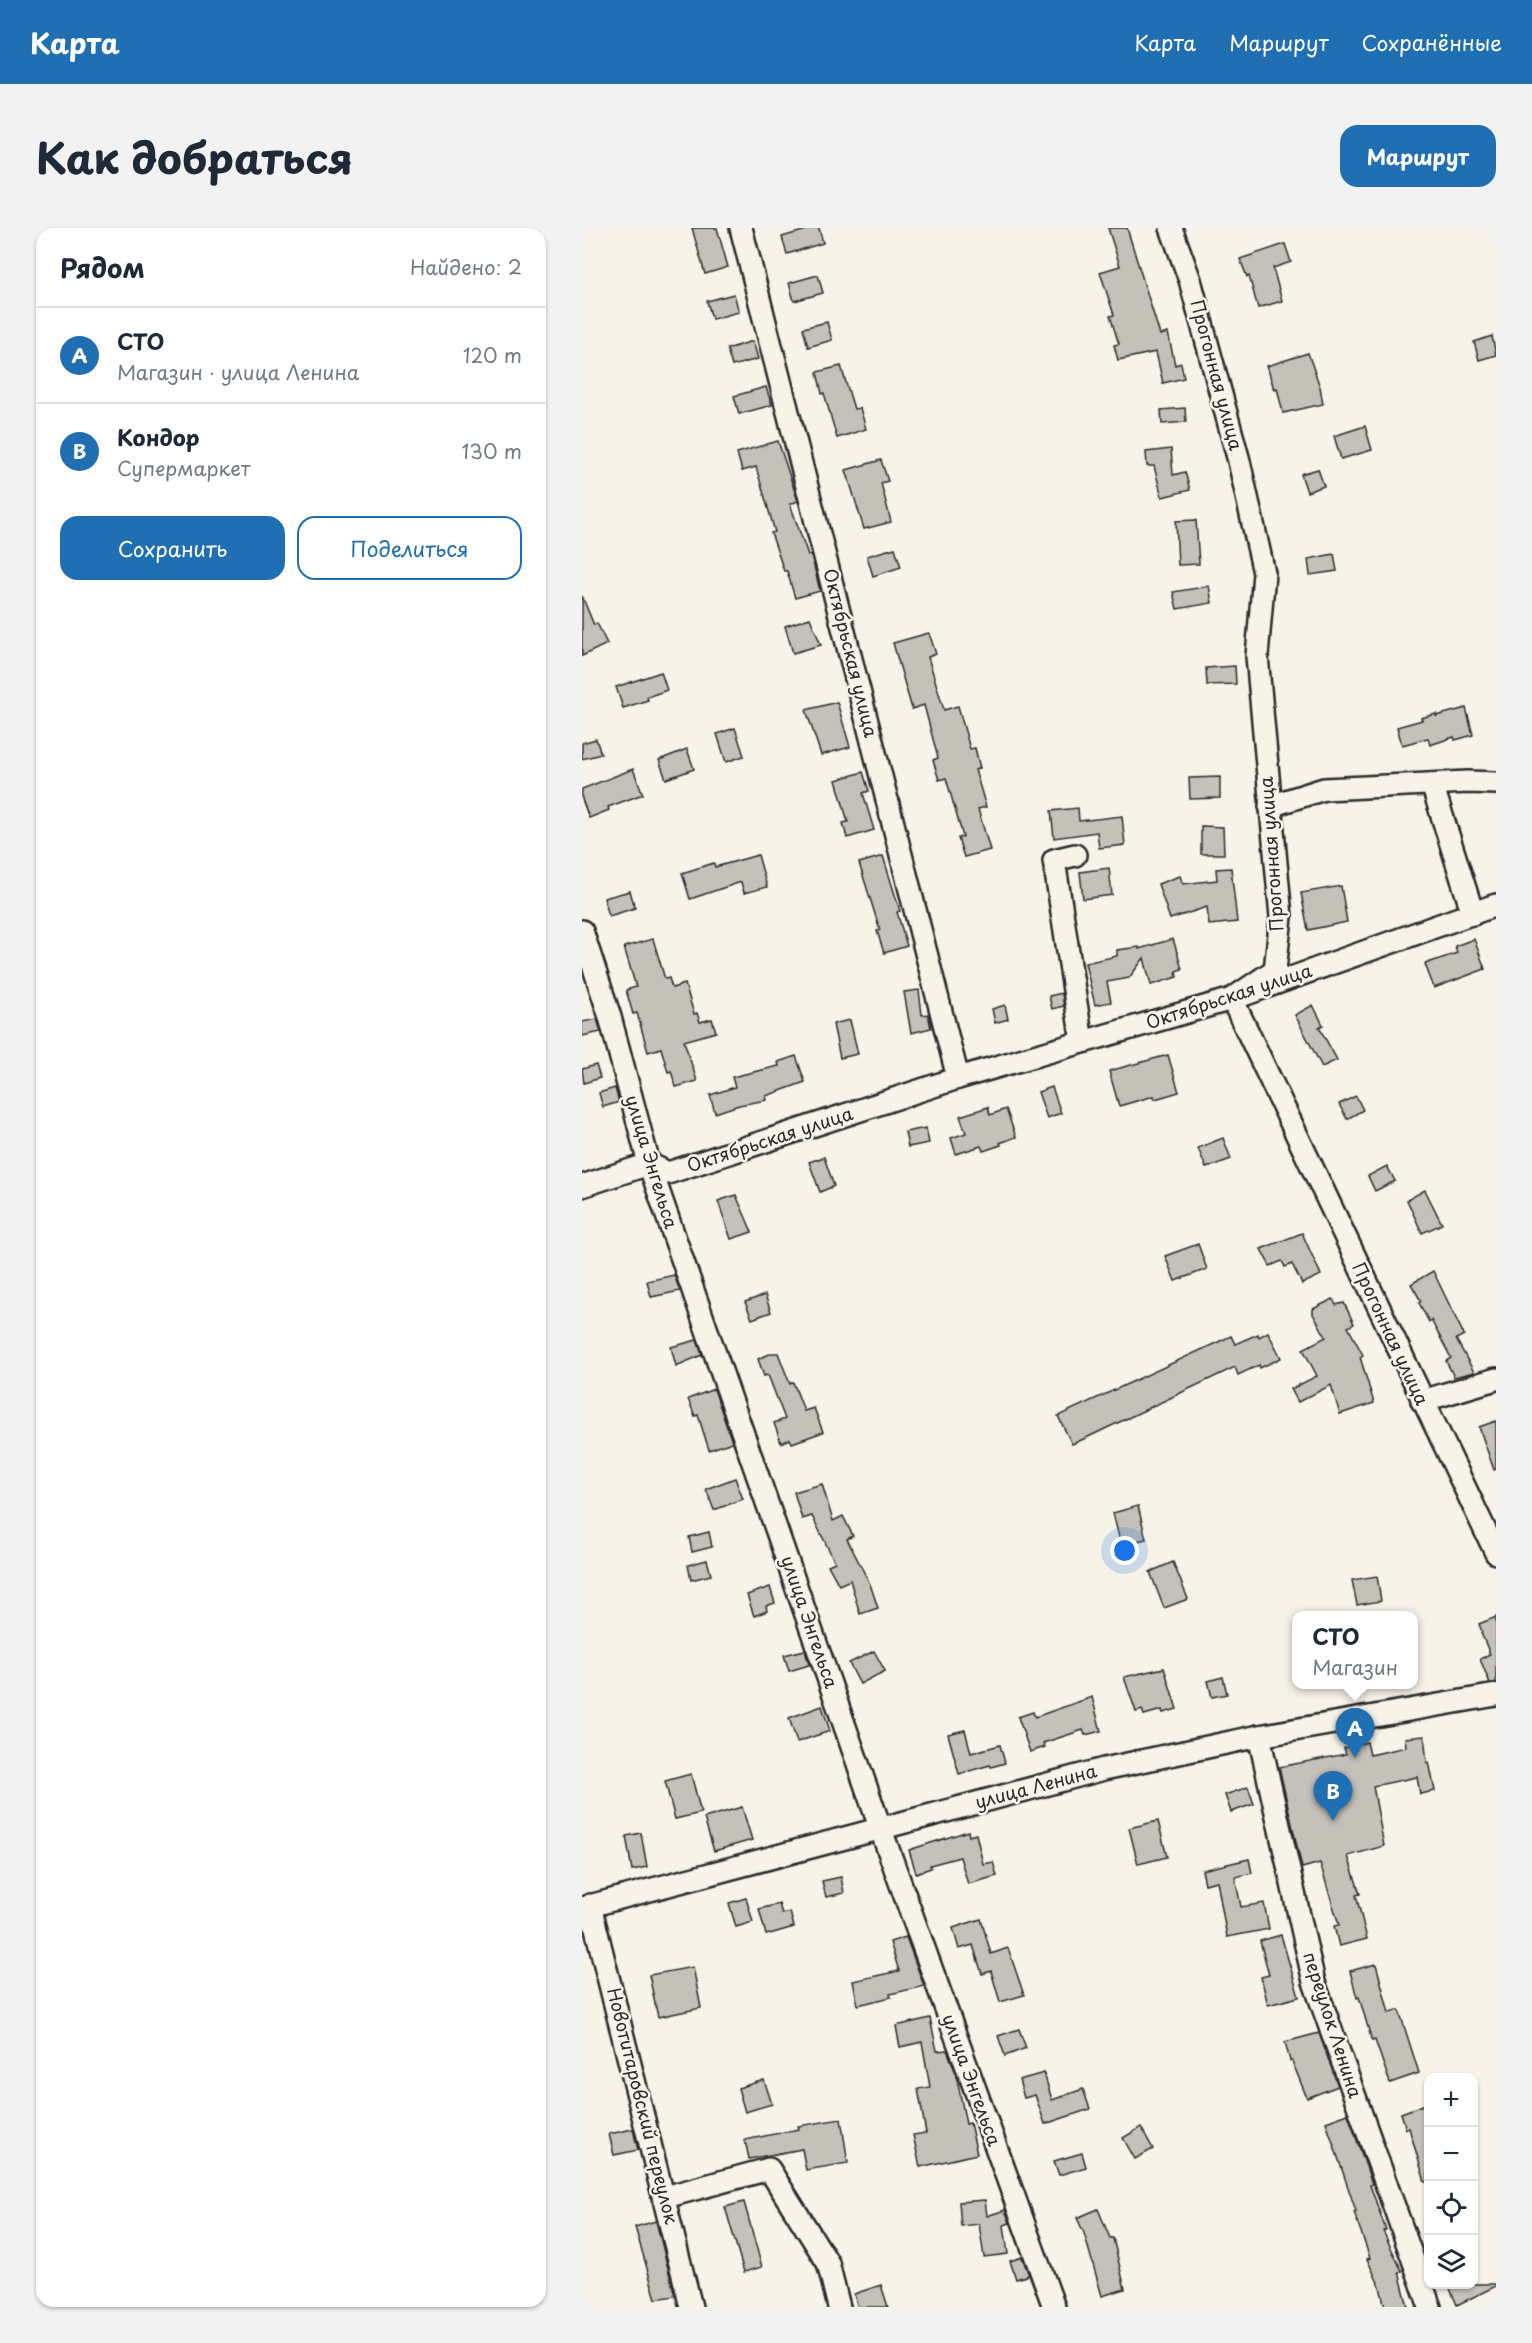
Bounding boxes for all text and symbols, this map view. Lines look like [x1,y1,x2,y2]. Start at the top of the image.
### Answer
text: Карта [30,21,120,64]
text: Карта [1135,26,1196,58]
text: Маршрут [1229,26,1329,58]
text: Сохранённые [1362,26,1502,58]
text: Как добраться [36,125,353,188]
button: Маршрут [1340,125,1496,187]
text: Рядом [60,248,145,287]
text: Найдено: 2 [410,252,522,282]
street label: Прогонная улица [1184,296,1251,454]
text: СТО [117,324,164,357]
text: A [72,340,87,370]
text: 120 m [463,340,522,370]
text: Магазин · улица Ленина [117,357,359,387]
text: Кондор [117,420,200,453]
text: B [73,436,86,466]
text: 130 m [462,436,522,466]
text: Супермаркет [117,453,250,483]
button: Сохранить [60,516,285,580]
button: Поделиться [297,516,522,580]
street label: Октябрьская улица [817,565,886,741]
street label: Прогонная улица [1252,775,1289,932]
street label: Октябрьская улица [1142,956,1316,1035]
street label: улица Энгельса [619,1091,686,1233]
street label: Октябрьская улица [683,1099,857,1178]
street label: Прогонная улица [1346,1257,1437,1410]
your location [1110,1536,1139,1565]
street label: улица Энгельса [775,1552,846,1692]
popup [1292,1611,1418,1689]
text: СТО [1312,1619,1359,1652]
text: Магазин [1312,1652,1398,1682]
pin: A [1336,1708,1374,1758]
street label: улица Ленина [972,1756,1100,1815]
pin: B [1314,1772,1353,1821]
street label: переулок Ленина [1297,1948,1370,2102]
street label: Новотитаровский переулок [601,1985,686,2227]
street label: улица Энгельса [936,2010,1009,2150]
map controls [1424,2073,1478,2289]
button: + [1424,2073,1478,2127]
button: − [1424,2127,1478,2181]
button: locate [1424,2181,1478,2235]
button: layers [1424,2235,1478,2289]

